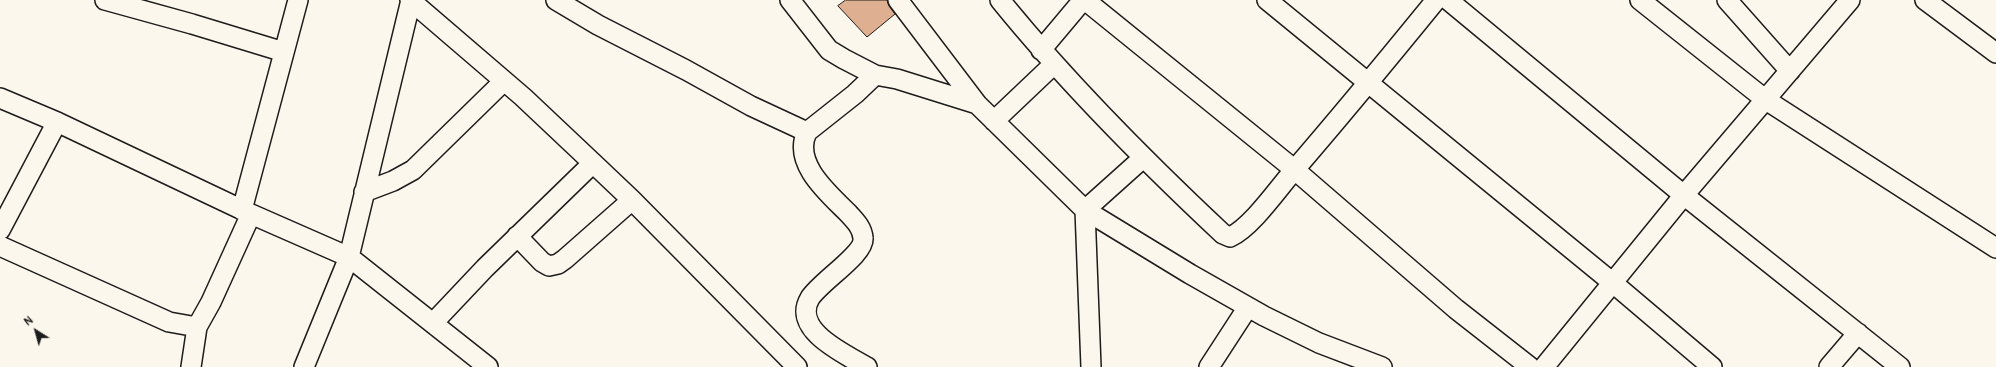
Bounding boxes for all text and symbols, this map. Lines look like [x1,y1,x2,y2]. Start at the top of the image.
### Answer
north arrow [16,311,56,351]
text: N [22,314,35,328]

